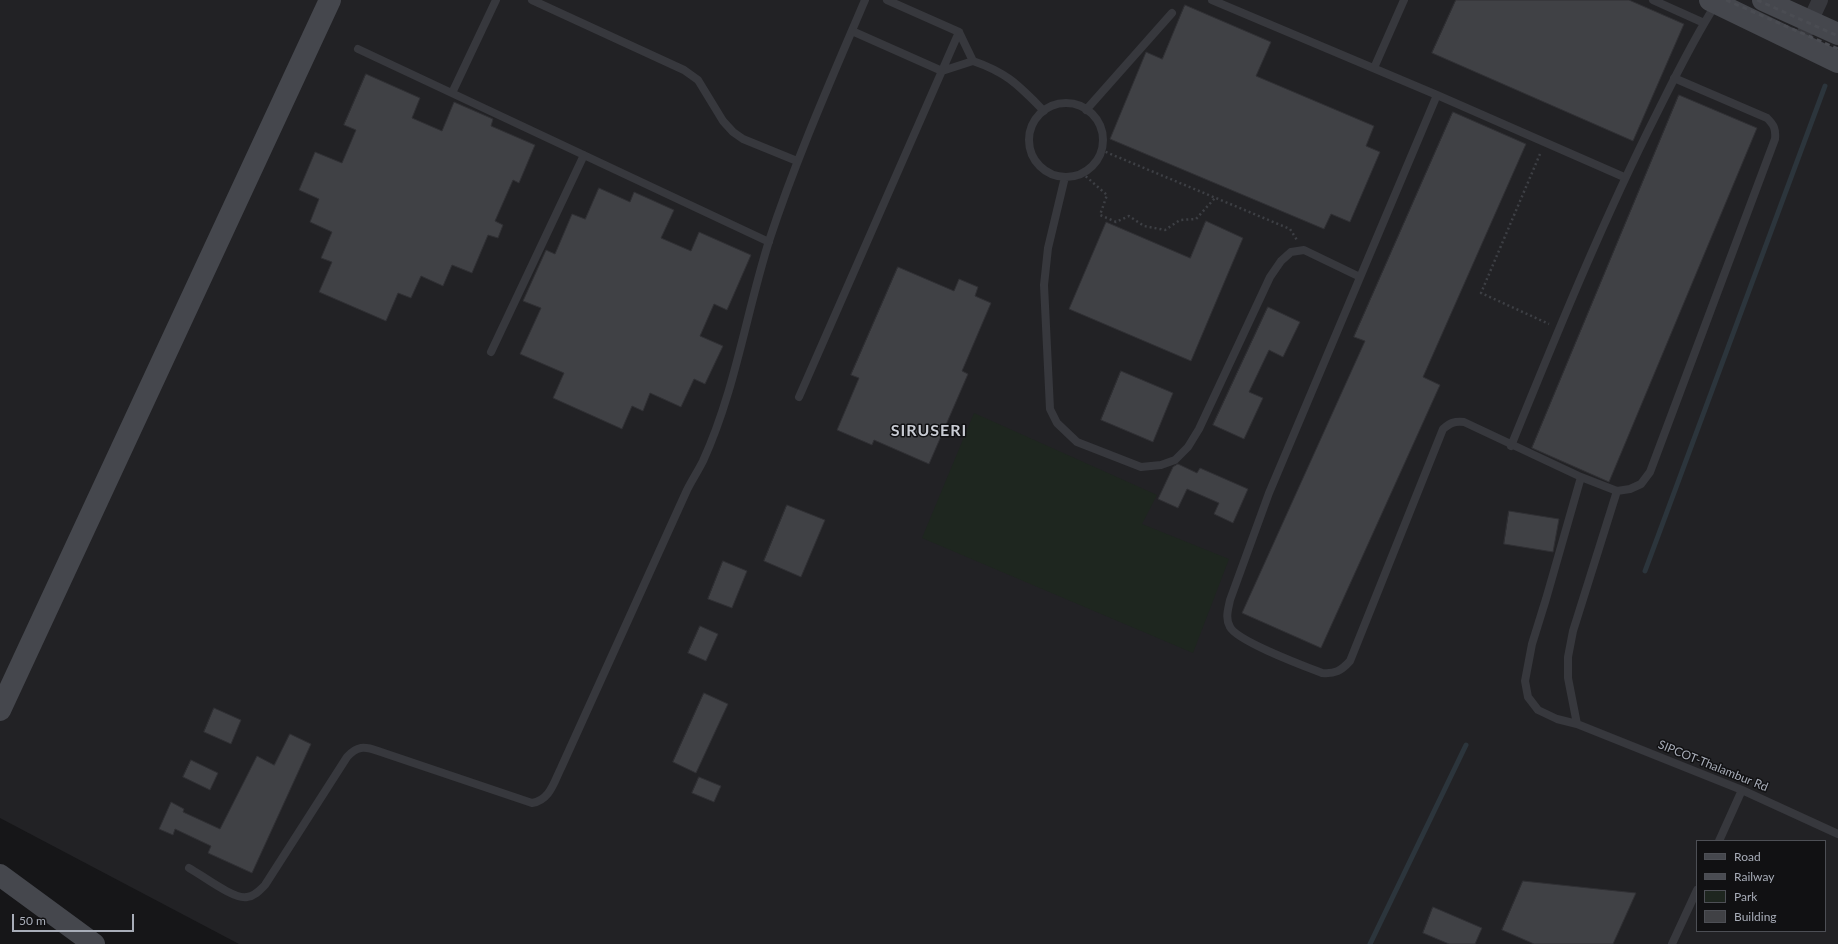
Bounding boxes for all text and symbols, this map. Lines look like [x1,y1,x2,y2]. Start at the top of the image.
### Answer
district label: SIRUSERI [891,421,967,441]
street label: SIPCOT-Thalambur Rd [1656,737,1770,795]
legend [1696,840,1826,932]
text: Road [1734,849,1761,864]
text: Railway [1734,869,1774,884]
text: Park [1734,889,1757,904]
scale bar [14,906,136,932]
text: Building [1734,909,1777,924]
text: 50 m [19,913,46,928]

